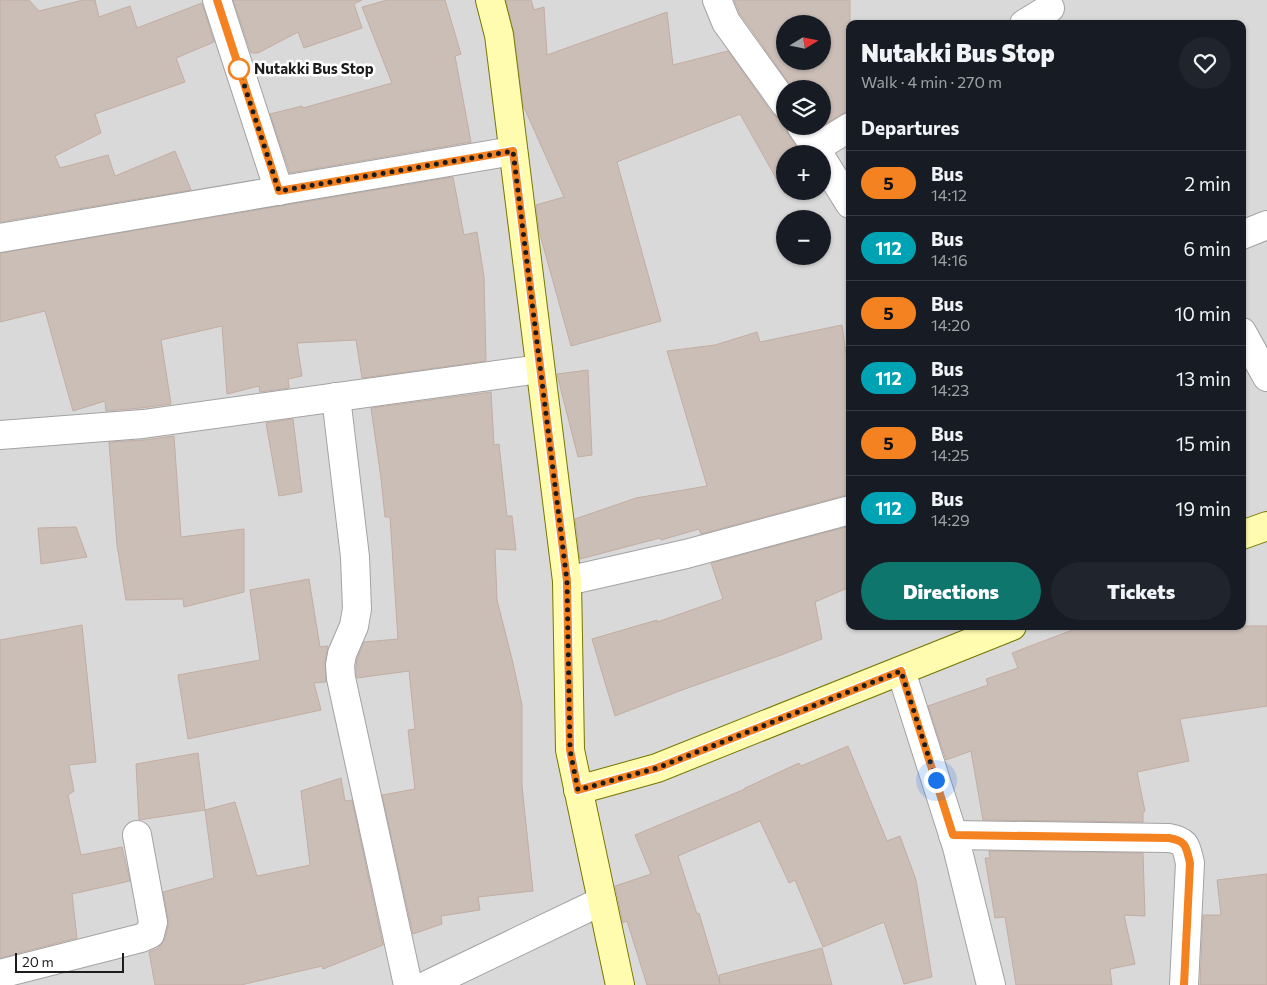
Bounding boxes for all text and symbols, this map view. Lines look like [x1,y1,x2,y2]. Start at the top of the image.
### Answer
north arrow [776,15,831,70]
map controls [776,15,831,265]
button: heart [1179,37,1231,89]
text: Nutakki Bus Stop [861,38,1055,67]
marker: Nutakki Bus Stop [228,58,250,80]
place label: Nutakki Bus Stop [254,59,374,77]
text: Walk · 4 min · 270 m [861,72,1002,91]
button: layers [776,80,831,135]
text: Departures [861,116,959,139]
button: + [776,145,831,200]
text: Bus [931,162,963,185]
text: 5 [883,172,894,194]
text: 2 min [1184,172,1231,195]
text: 14:12 [931,185,967,204]
button: − [776,210,831,265]
text: Bus [931,227,963,250]
text: 112 [875,237,902,259]
text: 6 min [1183,237,1231,260]
text: 14:16 [931,250,968,269]
text: Bus [931,292,963,315]
text: 5 [883,302,894,324]
text: 10 min [1174,302,1231,325]
text: 14:20 [931,315,970,334]
text: Bus [931,357,963,380]
text: 112 [875,367,902,389]
text: 13 min [1176,367,1231,390]
text: 14:23 [931,380,969,399]
text: Bus [931,422,963,445]
text: 5 [883,432,894,454]
text: 15 min [1176,432,1231,455]
text: 14:25 [931,445,969,464]
text: Bus [931,487,963,510]
text: 112 [875,497,902,519]
text: 19 min [1175,497,1231,520]
text: 14:29 [931,510,970,529]
button: Directions [861,562,1041,620]
button: Tickets [1051,562,1231,620]
your location [924,768,949,793]
scale bar [15,950,124,973]
text: 20 m [22,953,54,970]

